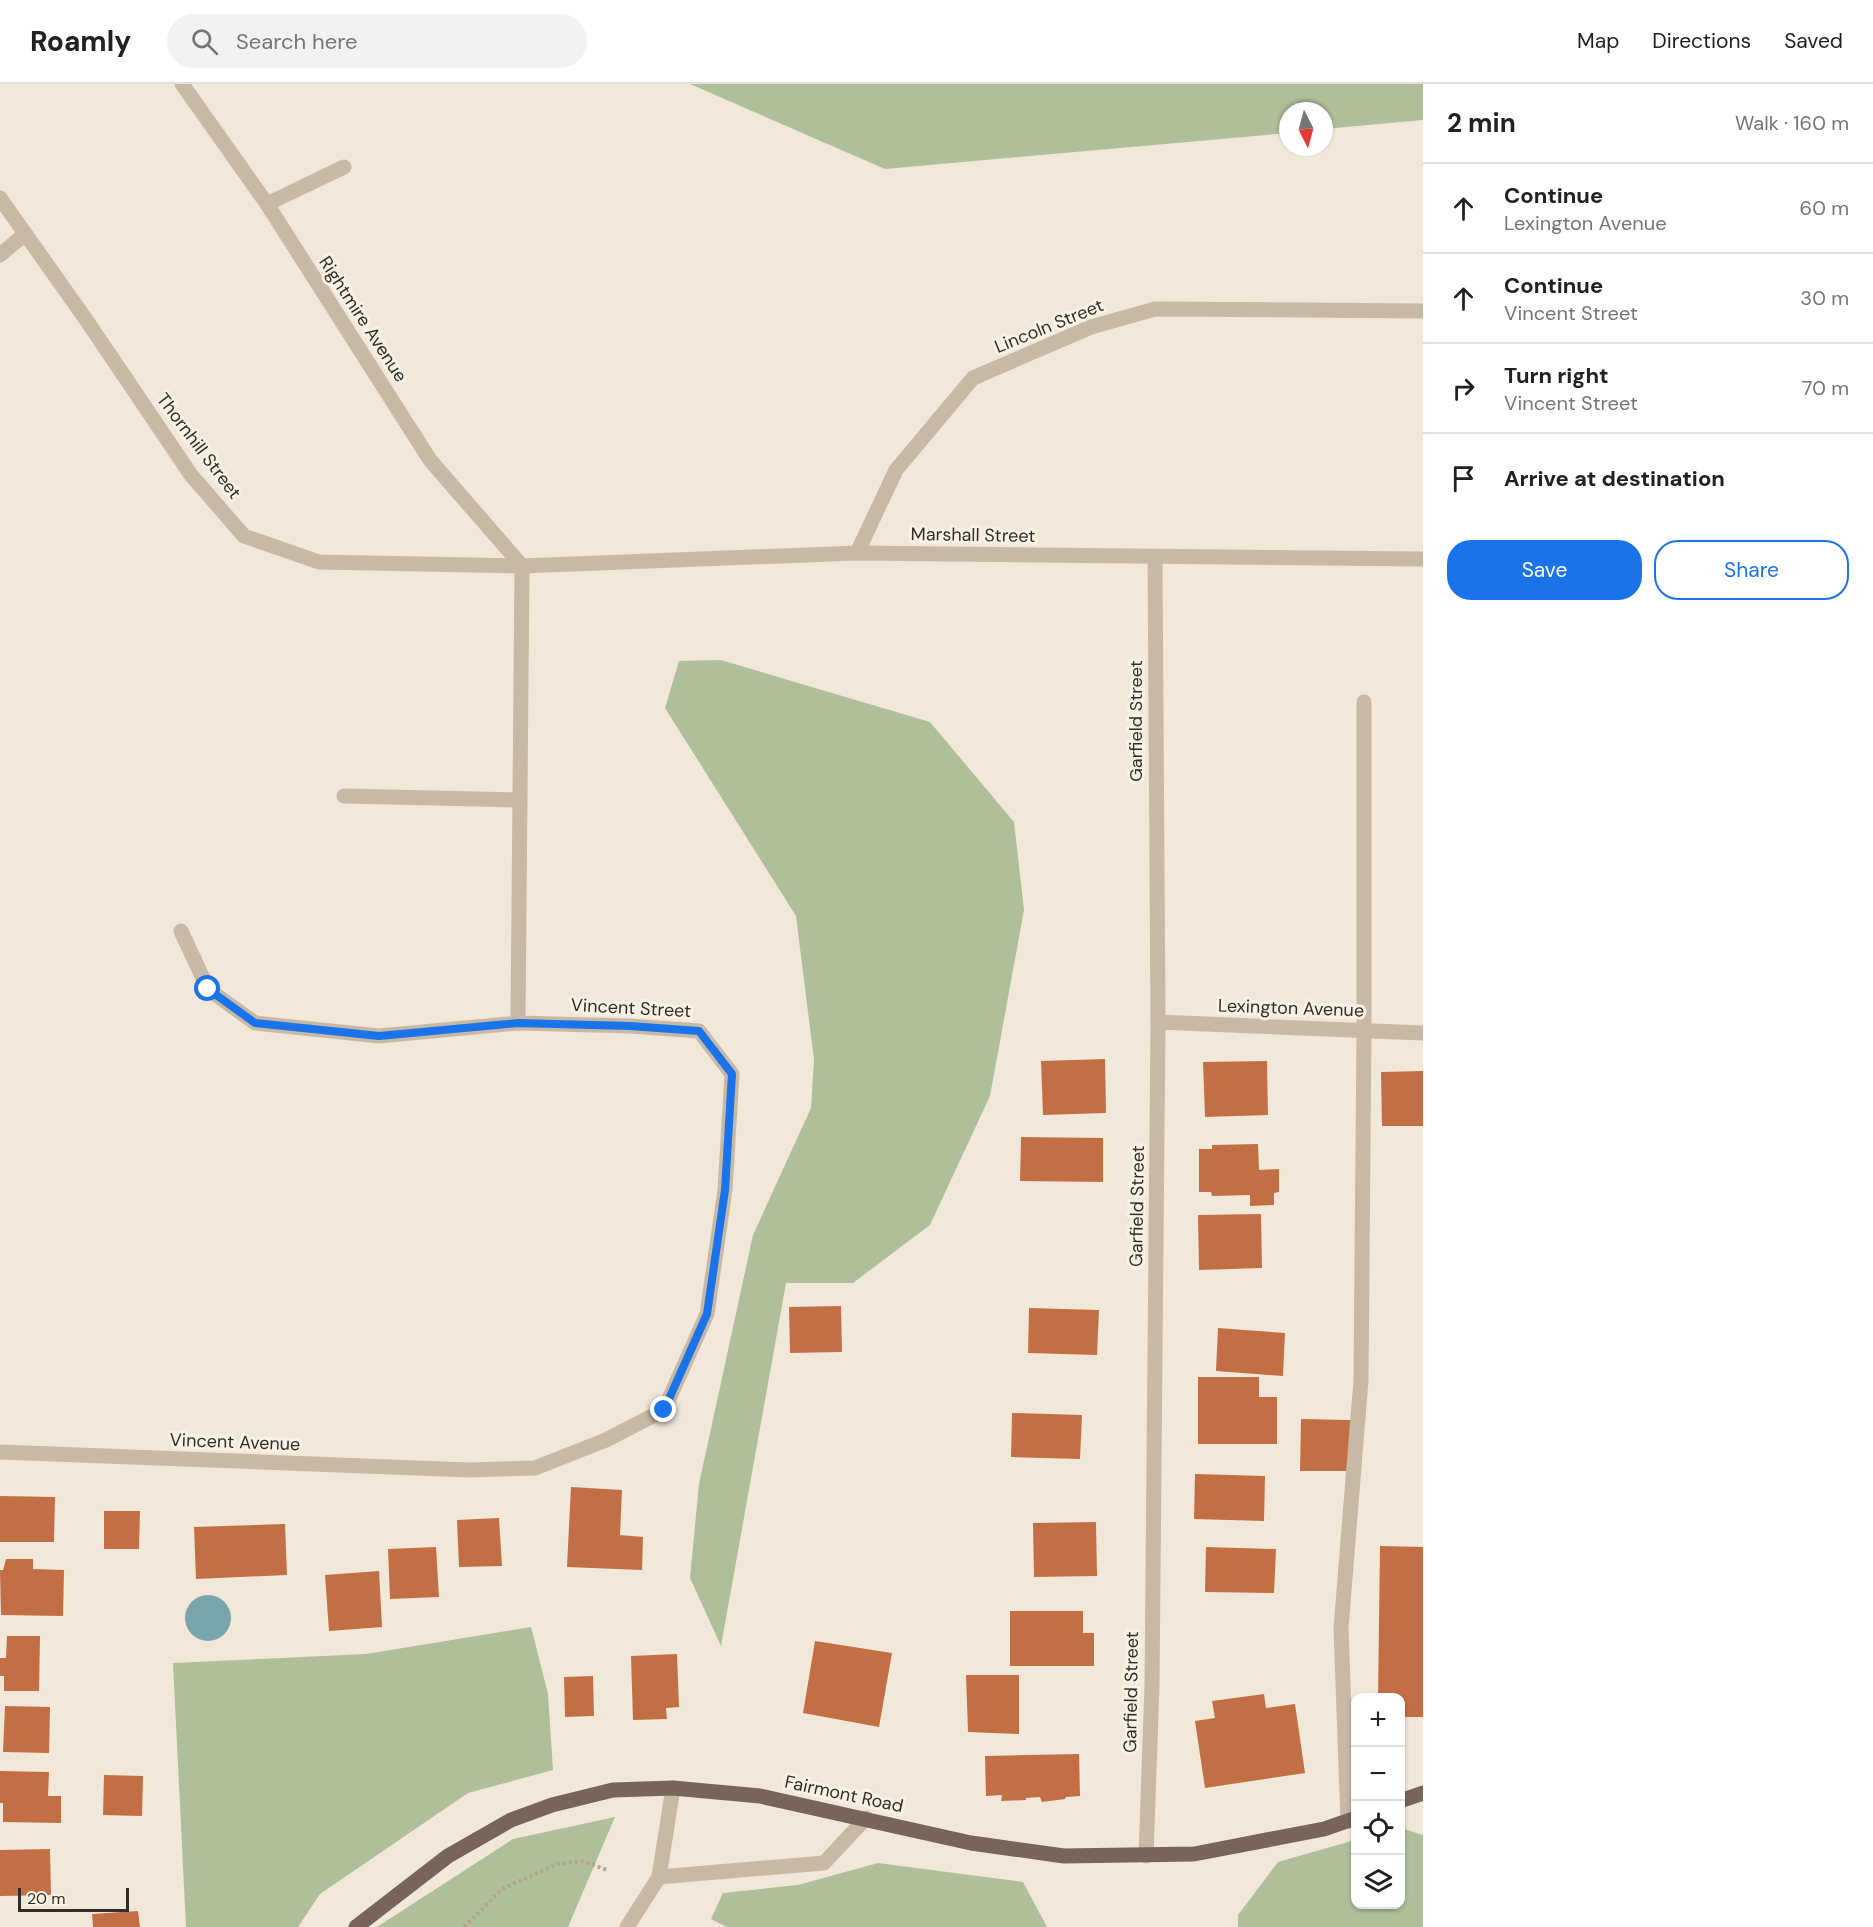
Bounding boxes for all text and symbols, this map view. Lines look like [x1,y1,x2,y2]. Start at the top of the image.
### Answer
search box [167,14,587,68]
text: Roamly [30,23,131,60]
icon: search [188,25,221,58]
text: Search here [236,27,357,56]
text: Map [1577,27,1619,55]
text: Directions [1652,27,1751,55]
text: Saved [1784,27,1843,55]
north arrow [1279,102,1333,156]
text: 2 min [1447,106,1516,140]
text: Walk · 160 m [1735,110,1849,136]
text: Continue [1504,181,1603,210]
icon: ahead [1447,192,1480,225]
text: 60 m [1800,195,1849,221]
text: Lexington Avenue [1504,210,1667,236]
street label: Rightmire Avenue [313,252,413,386]
text: Continue [1504,271,1603,300]
icon: ahead [1447,282,1480,315]
text: 30 m [1800,285,1849,311]
street label: Lincoln Street [991,293,1107,359]
text: Vincent Street [1504,300,1638,326]
text: Turn right [1504,361,1609,390]
icon: right [1447,372,1480,405]
text: 70 m [1802,375,1849,401]
street label: Thornhill Street [151,388,247,504]
text: Vincent Street [1504,390,1638,416]
icon: arrive [1447,462,1480,495]
text: Arrive at destination [1504,464,1725,493]
street label: Marshall Street [910,522,1036,548]
button: Save [1447,540,1642,600]
button: Share [1654,540,1849,600]
street label: Garfield Street [1124,660,1148,782]
route start [194,975,220,1001]
street label: Vincent Street [570,993,692,1023]
street label: Lexington Avenue [1217,993,1365,1023]
street label: Garfield Street [1124,1145,1150,1267]
route end [650,1396,676,1422]
street label: Vincent Avenue [169,1428,301,1456]
street label: Garfield Street [1118,1631,1144,1753]
map controls [1351,1693,1405,1909]
button: + [1351,1693,1405,1747]
button: − [1351,1747,1405,1801]
street label: Fairmont Road [783,1770,905,1818]
button: locate [1351,1801,1405,1855]
button: layers [1351,1855,1405,1909]
scale bar [18,1885,129,1912]
text: 20 m [27,1888,66,1909]

